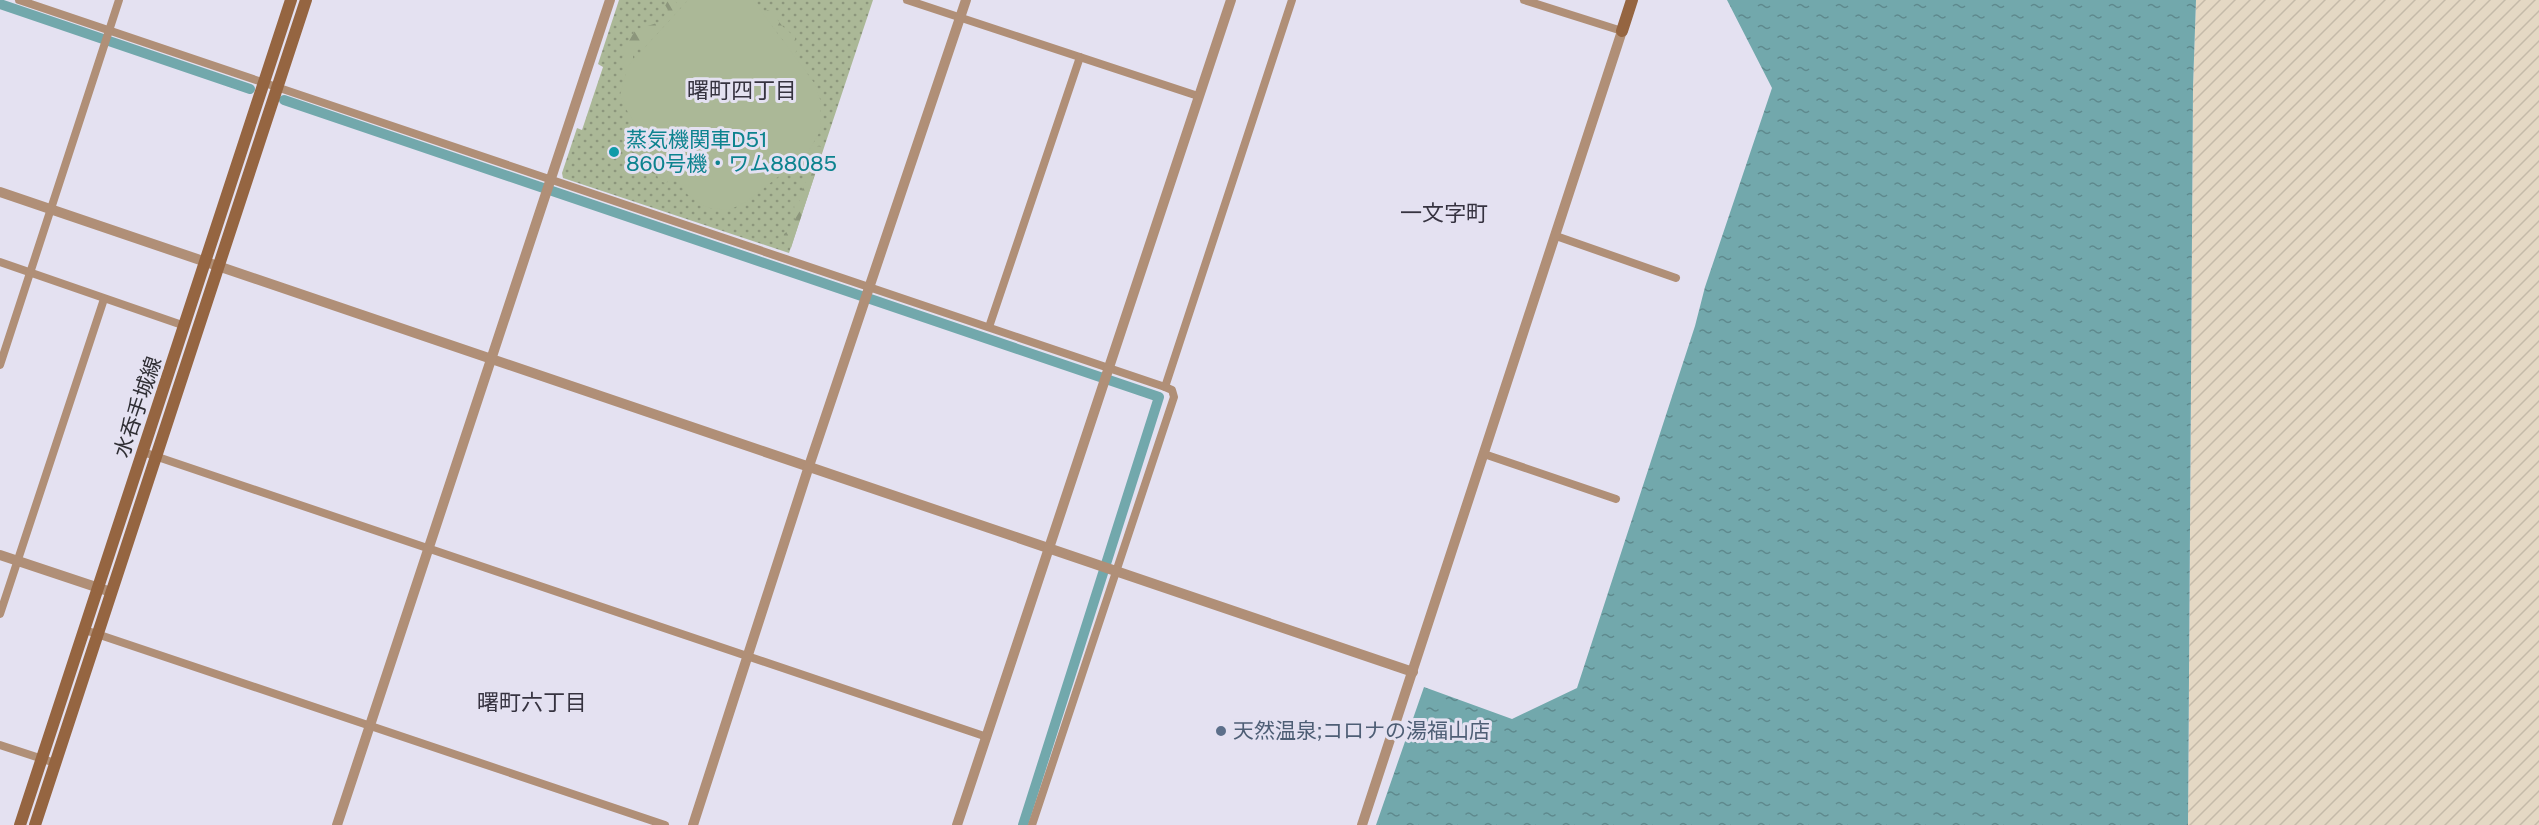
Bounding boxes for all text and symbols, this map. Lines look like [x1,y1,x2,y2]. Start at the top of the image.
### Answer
district label: 曙町四丁目 [687,77,797,103]
place label: 蒸気機関車D51 860号機・ワム88085 [626,127,837,176]
marker: 蒸気機関車D51 860号機・ワム88085 [607,145,621,159]
district label: 一文字町 [1400,200,1488,226]
street label: 水呑手城線 [109,353,166,461]
district label: 曙町六丁目 [477,689,587,715]
place label: 天然温泉;コロナの湯福山店 [1233,718,1490,743]
marker: 天然温泉;コロナの湯福山店 [1214,724,1228,738]

